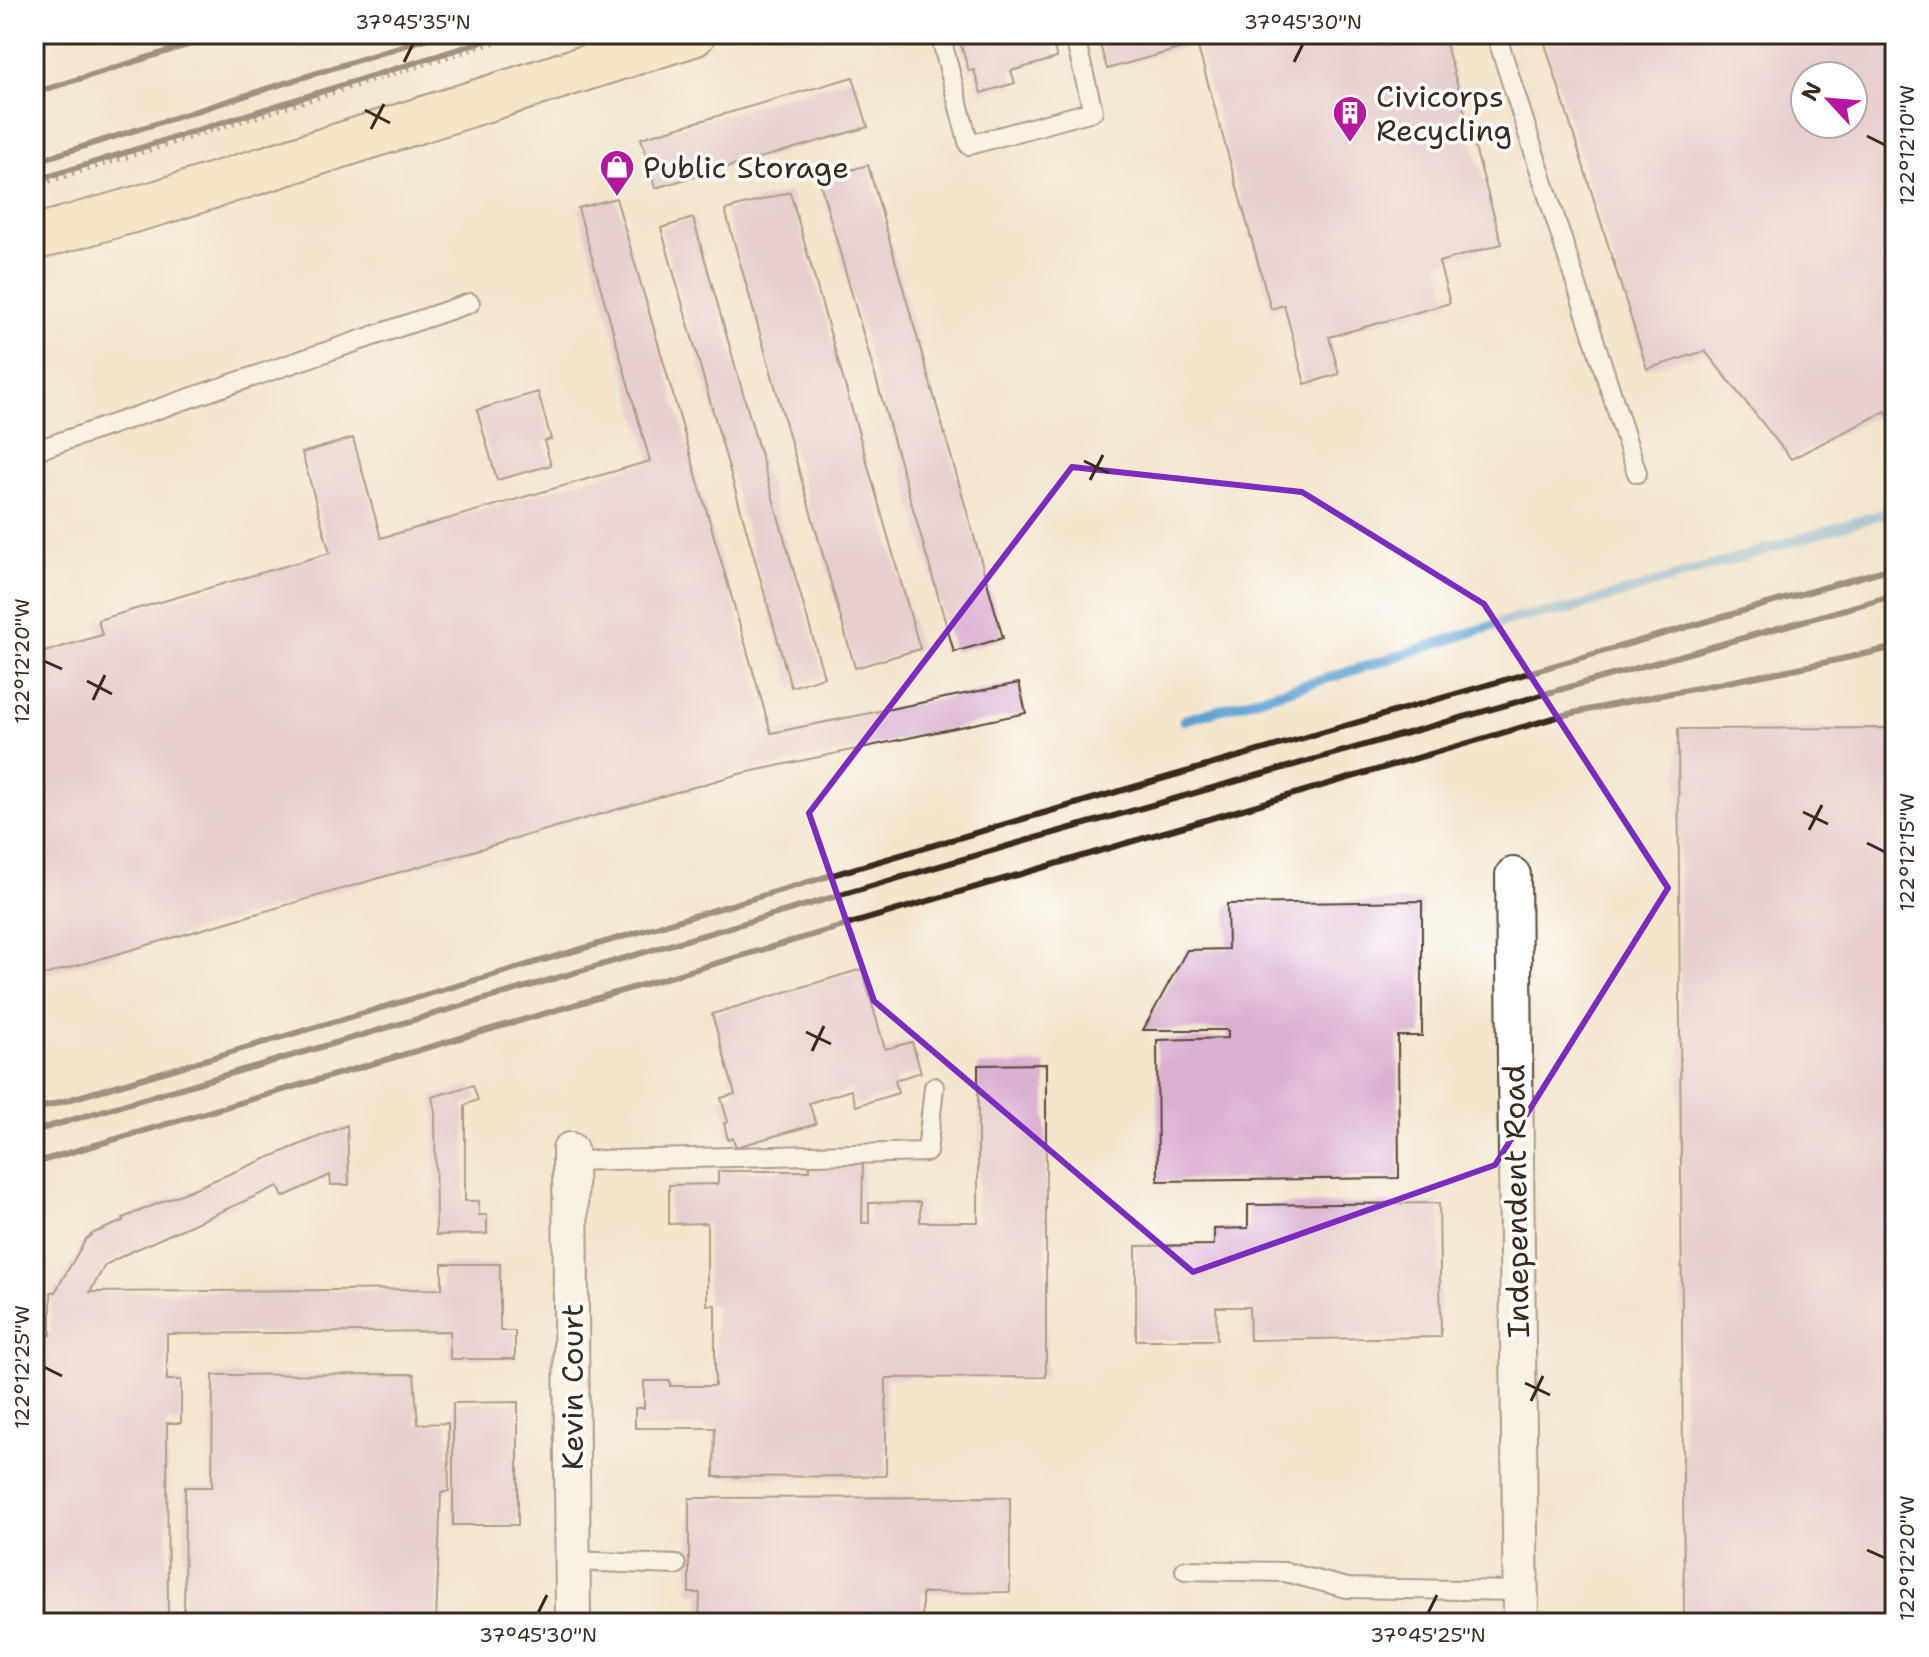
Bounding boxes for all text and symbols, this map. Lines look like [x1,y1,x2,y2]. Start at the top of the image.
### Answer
text: 37°45'35"N [355,9,471,35]
text: 37°45'30"N [1244,9,1362,35]
north arrow [1789,60,1869,140]
place label: Civicorps Recycling [1376,76,1512,151]
text: N [1795,77,1828,106]
text: 122°12'10"W [1894,85,1920,205]
building icon: Civicorps Recycling [1331,94,1369,144]
place label: Public Storage [643,147,849,188]
shop icon: Public Storage [598,148,636,198]
text: 122°12'20"W [9,598,35,724]
text: 122°12'15"W [1894,793,1920,911]
street label: Independent Road [1493,1064,1539,1338]
street label: Kevin Court [552,1304,593,1470]
text: 122°12'25"W [9,1305,35,1429]
text: 122°12'20"W [1894,1495,1920,1621]
text: 37°45'30"N [479,1622,597,1648]
text: 37°45'25"N [1370,1622,1486,1648]

